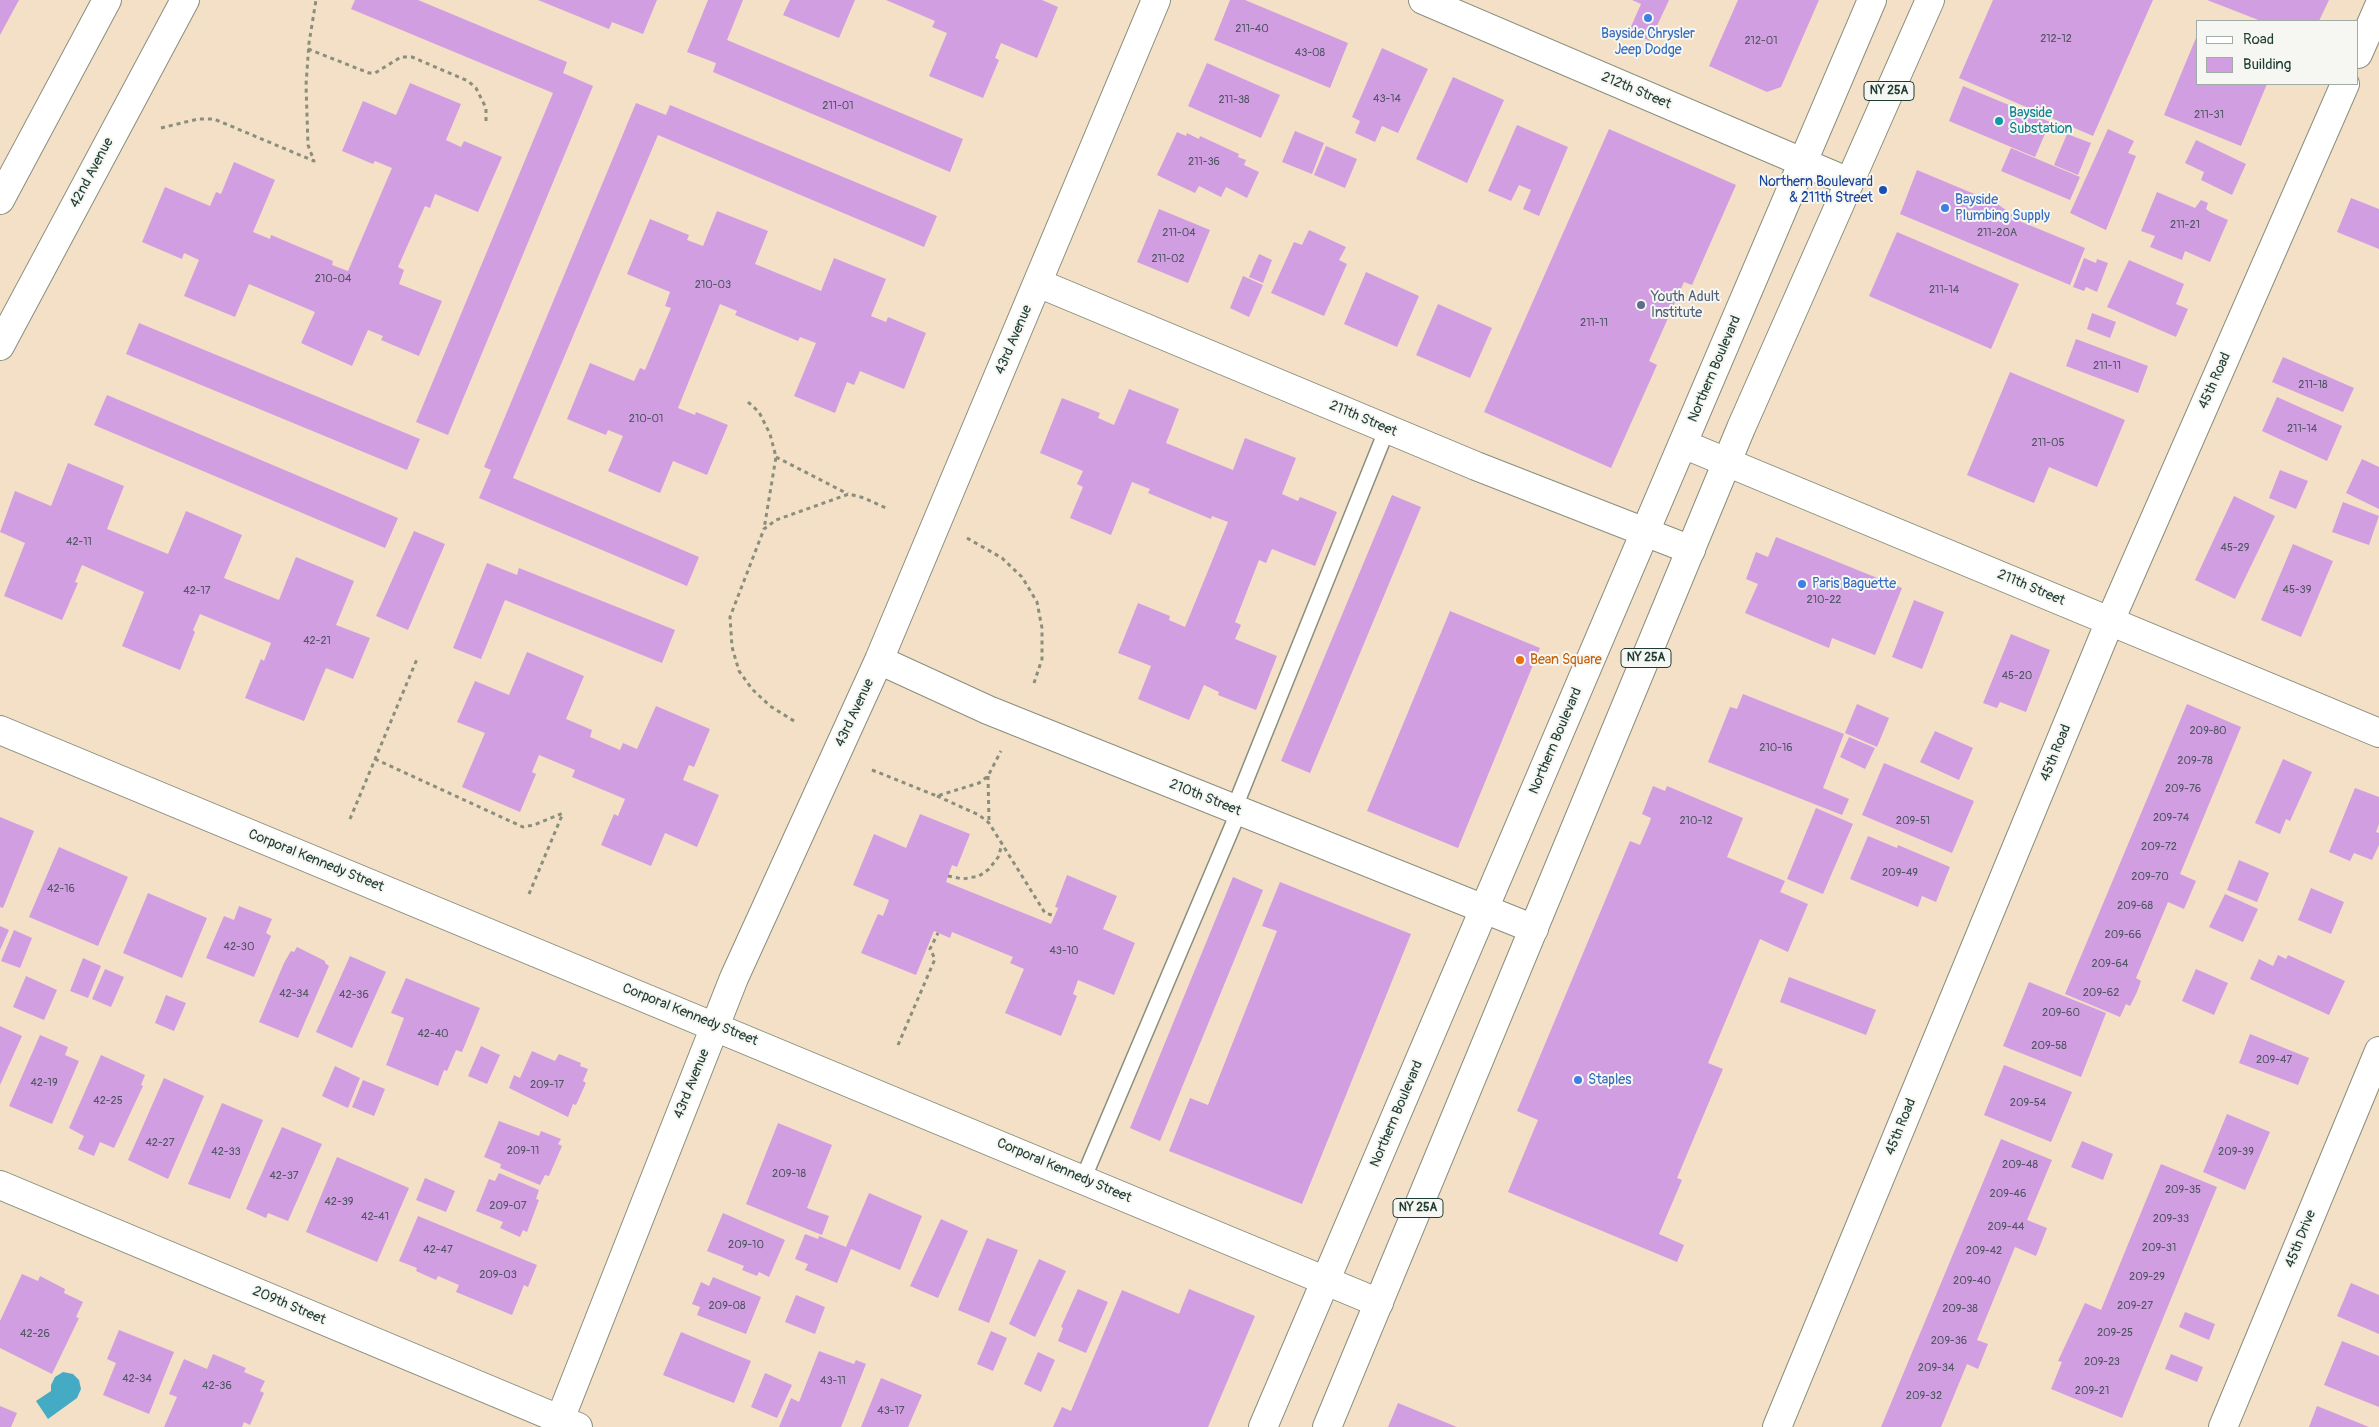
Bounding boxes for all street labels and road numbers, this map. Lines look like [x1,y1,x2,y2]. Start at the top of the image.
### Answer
street label: 212th Street [1599,69,1673,113]
road number: NY 25A [1864,82,1914,100]
street label: 42nd Avenue [67,135,117,211]
street label: 43rd Avenue [992,303,1036,377]
street label: Northern Boulevard [1685,313,1745,425]
street label: 45th Road [2195,350,2235,412]
street label: 211th Street [1327,397,1399,441]
street label: 211th Street [1995,566,2067,610]
road number: NY 25A [1621,648,1671,668]
street label: 43rd Avenue [832,676,878,750]
street label: Northern Boulevard [1526,685,1586,797]
street label: 45th Road [2037,722,2075,784]
street label: 210th Street [1167,776,1243,820]
street label: Corporal Kennedy Street [246,826,386,896]
street label: Corporal Kennedy Street [620,980,760,1050]
street label: 43rd Avenue [670,1047,714,1121]
street label: Northern Boulevard [1367,1058,1427,1170]
street label: 45th Road [1882,1096,1920,1158]
street label: Corporal Kennedy Street [994,1135,1134,1207]
road number: NY 25A [1393,1198,1443,1218]
street label: 45th Drive [2282,1208,2320,1270]
street label: 209th Street [250,1283,328,1329]

